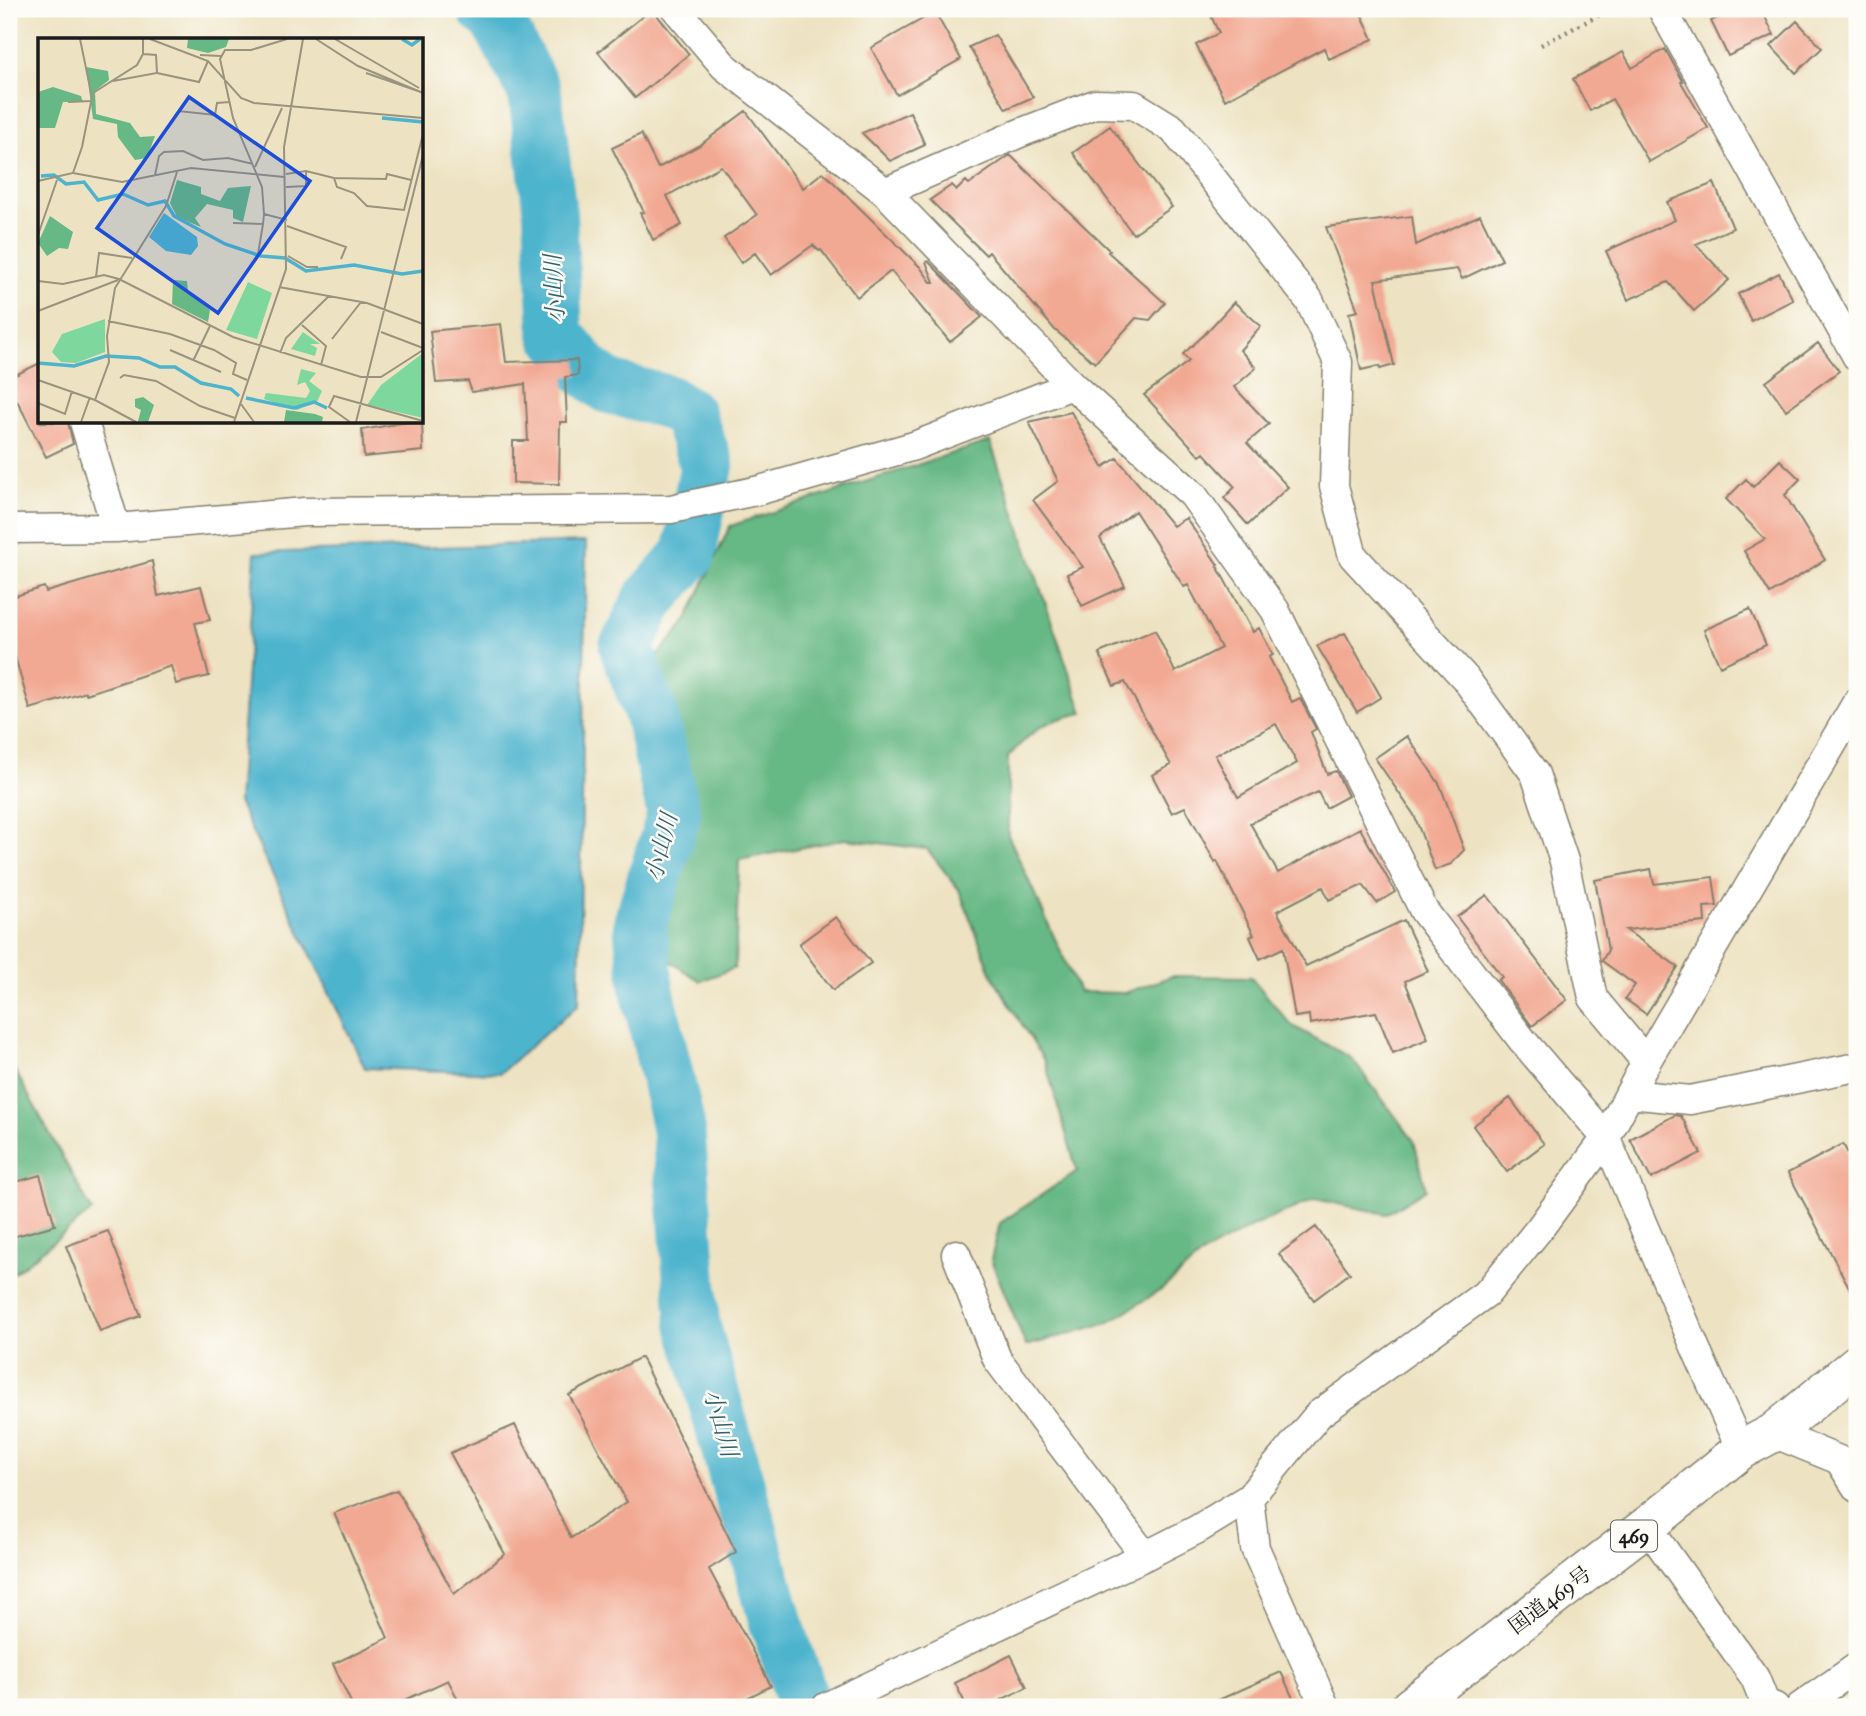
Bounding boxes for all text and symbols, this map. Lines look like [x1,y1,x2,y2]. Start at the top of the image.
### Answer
inset map [38,38,424,424]
water label: 小山川 [538,251,570,324]
water label: 小山川 [639,807,684,884]
water label: 小山川 [698,1386,745,1463]
road number: 469 [1611,1520,1657,1552]
street label: 国道469号 [1504,1561,1596,1639]

